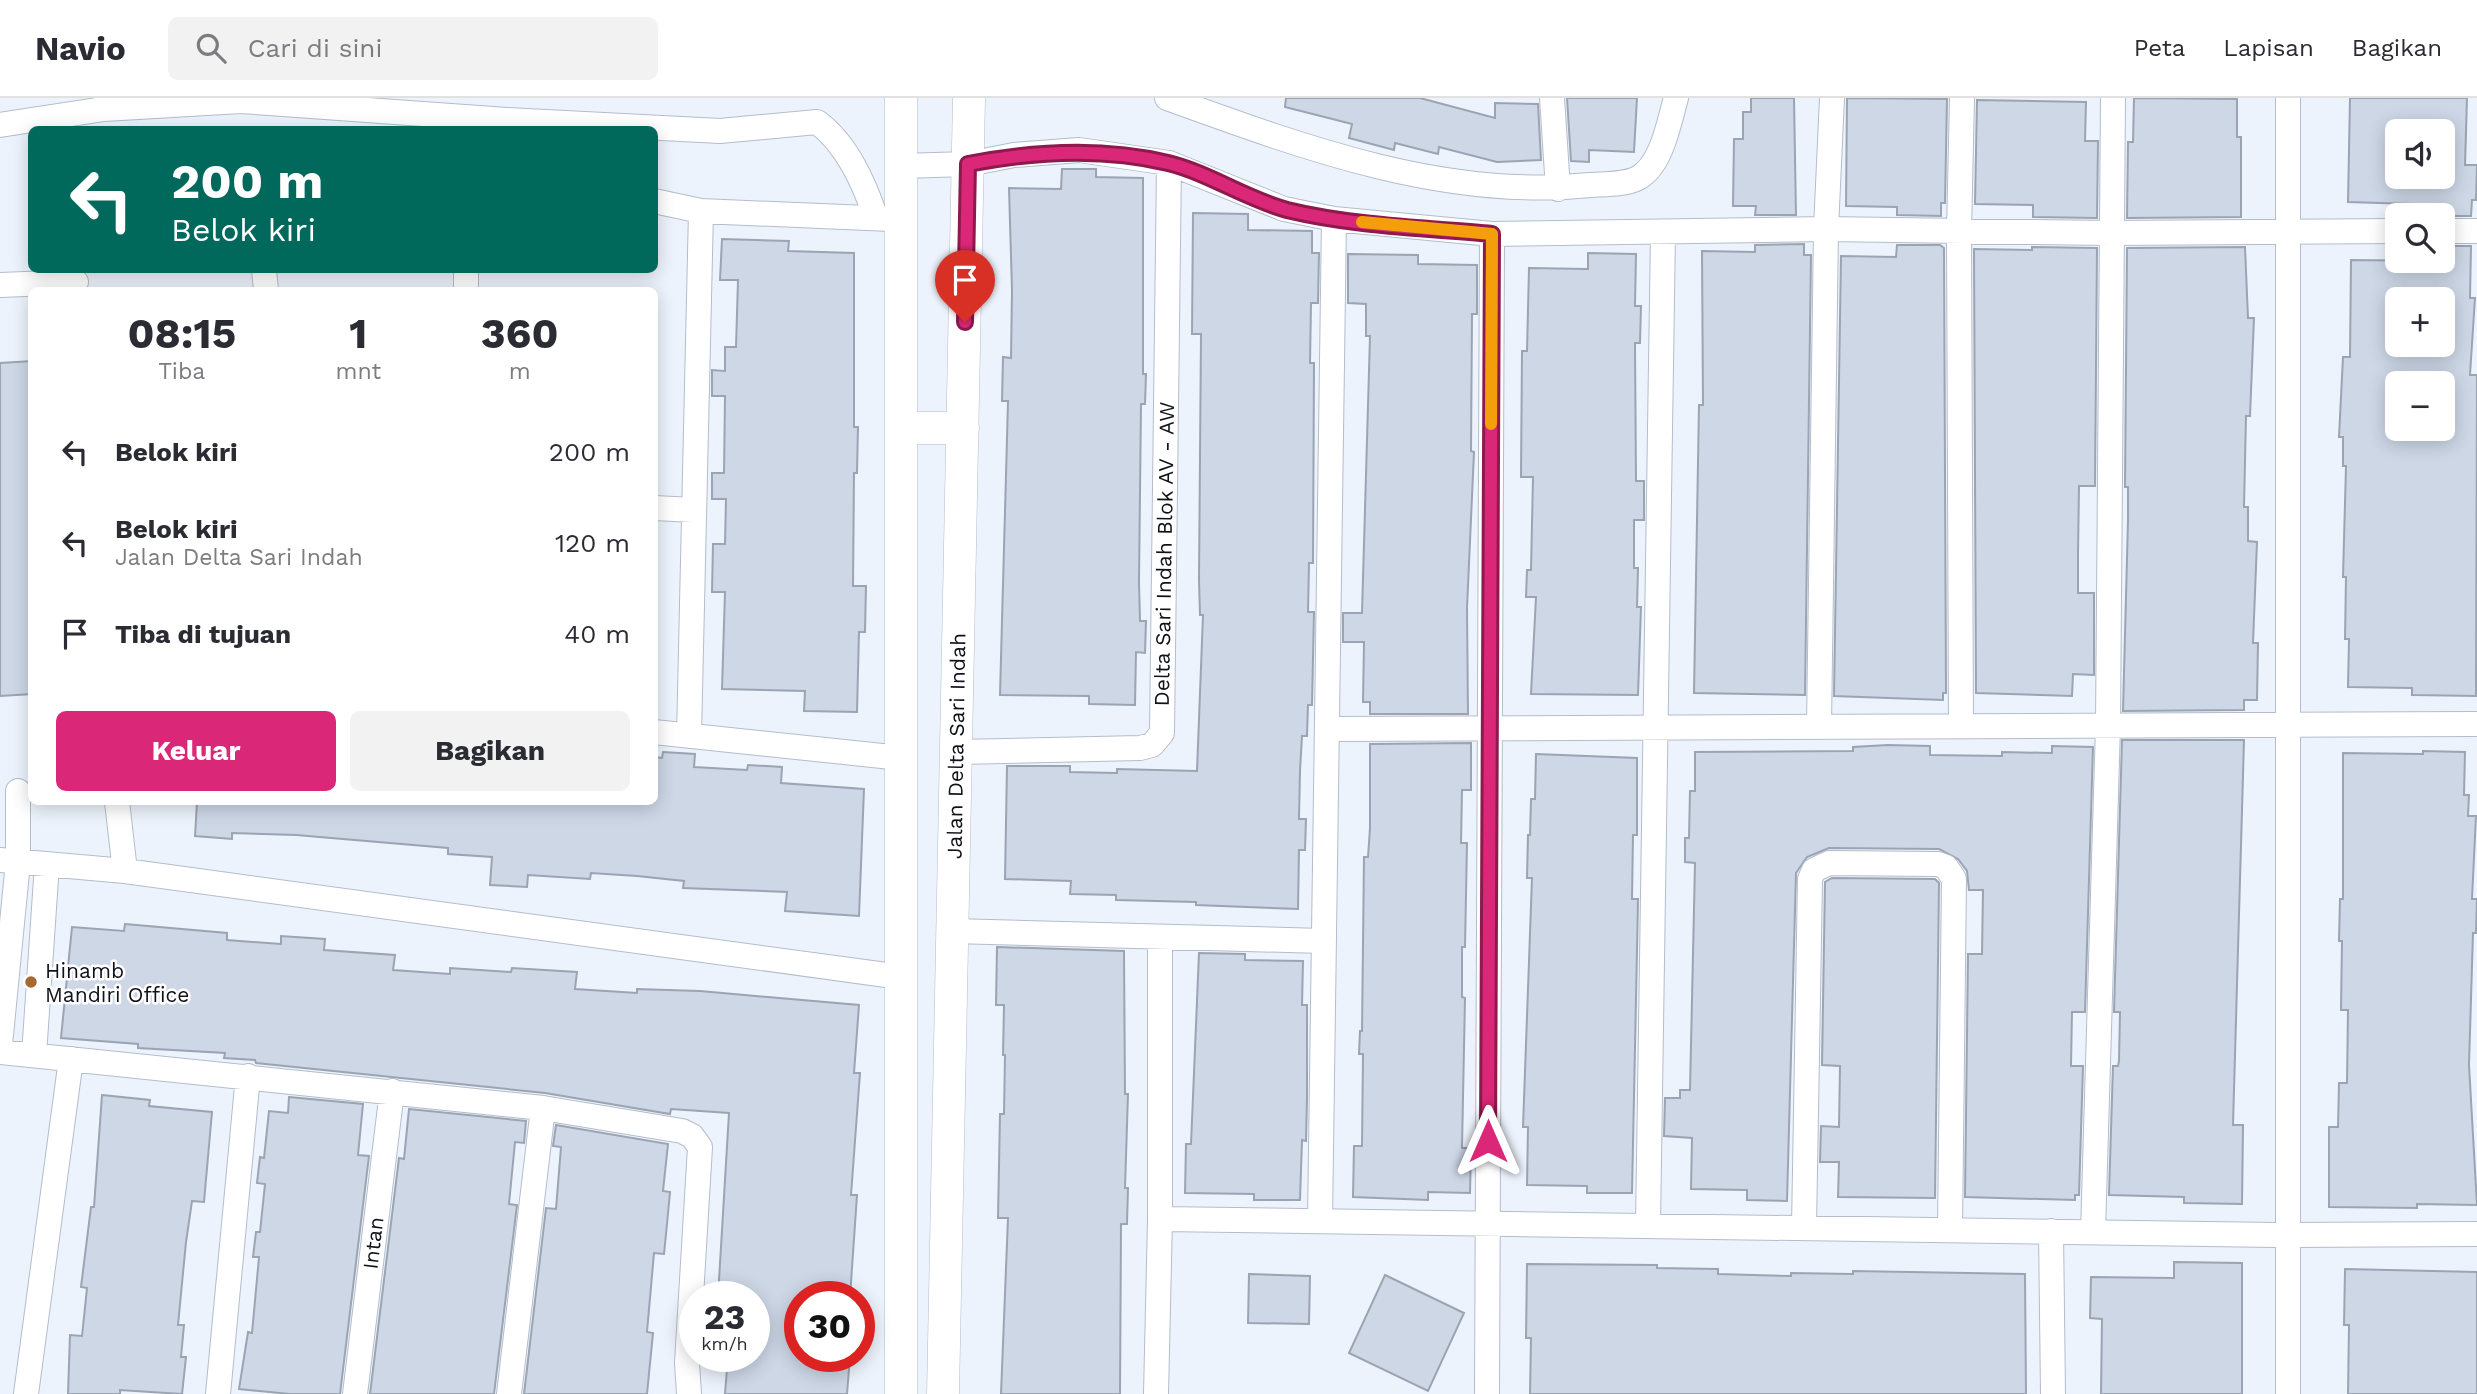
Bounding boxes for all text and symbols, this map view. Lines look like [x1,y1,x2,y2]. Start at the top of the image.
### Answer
search box [168,17,658,80]
text: Navio [35,29,126,68]
icon: search [192,29,230,67]
text: Cari di sini [248,33,382,63]
text: Peta [2134,34,2185,62]
text: Lapisan [2223,34,2314,62]
text: Bagikan [2352,34,2442,62]
map controls [2385,119,2455,441]
button: sound [2385,119,2455,189]
text: 200 m [171,152,323,210]
icon: left [56,154,147,245]
button: search [2385,203,2455,273]
text: Belok kiri [171,211,316,249]
pin [935,250,995,322]
icon: arrive [946,261,984,299]
button: + [2385,287,2455,357]
text: 08:15 [127,309,236,358]
text: 1 [349,309,367,358]
text: 360 [481,309,559,358]
text: Tiba [158,358,205,385]
text: mnt [336,358,381,385]
text: m [509,358,531,385]
button: − [2385,371,2455,441]
street label: Delta Sari Indah Blok AV - AW [1149,401,1179,707]
icon: left [56,433,94,471]
text: Belok kiri [115,437,238,467]
text: 200 m [549,437,630,467]
text: Belok kiri [115,514,238,544]
icon: left [56,524,94,562]
text: 120 m [555,528,630,558]
text: Jalan Delta Sari Indah [115,544,363,571]
icon: arrive [56,615,94,653]
text: Tiba di tujuan [115,619,291,649]
text: 40 m [564,619,630,649]
street label: Jalan Delta Sari Indah [942,633,970,859]
button: Keluar [56,711,336,791]
button: Bagikan [350,711,630,791]
place label: Hinamb Mandiri Office [45,958,189,1007]
marker: Hinamb Mandiri Office [23,974,39,990]
position arrow [1451,1104,1525,1178]
street label: Intan [357,1215,389,1271]
speed limit sign: 30 [784,1281,875,1372]
text: 23 [704,1296,745,1338]
text: km/h [701,1333,748,1354]

